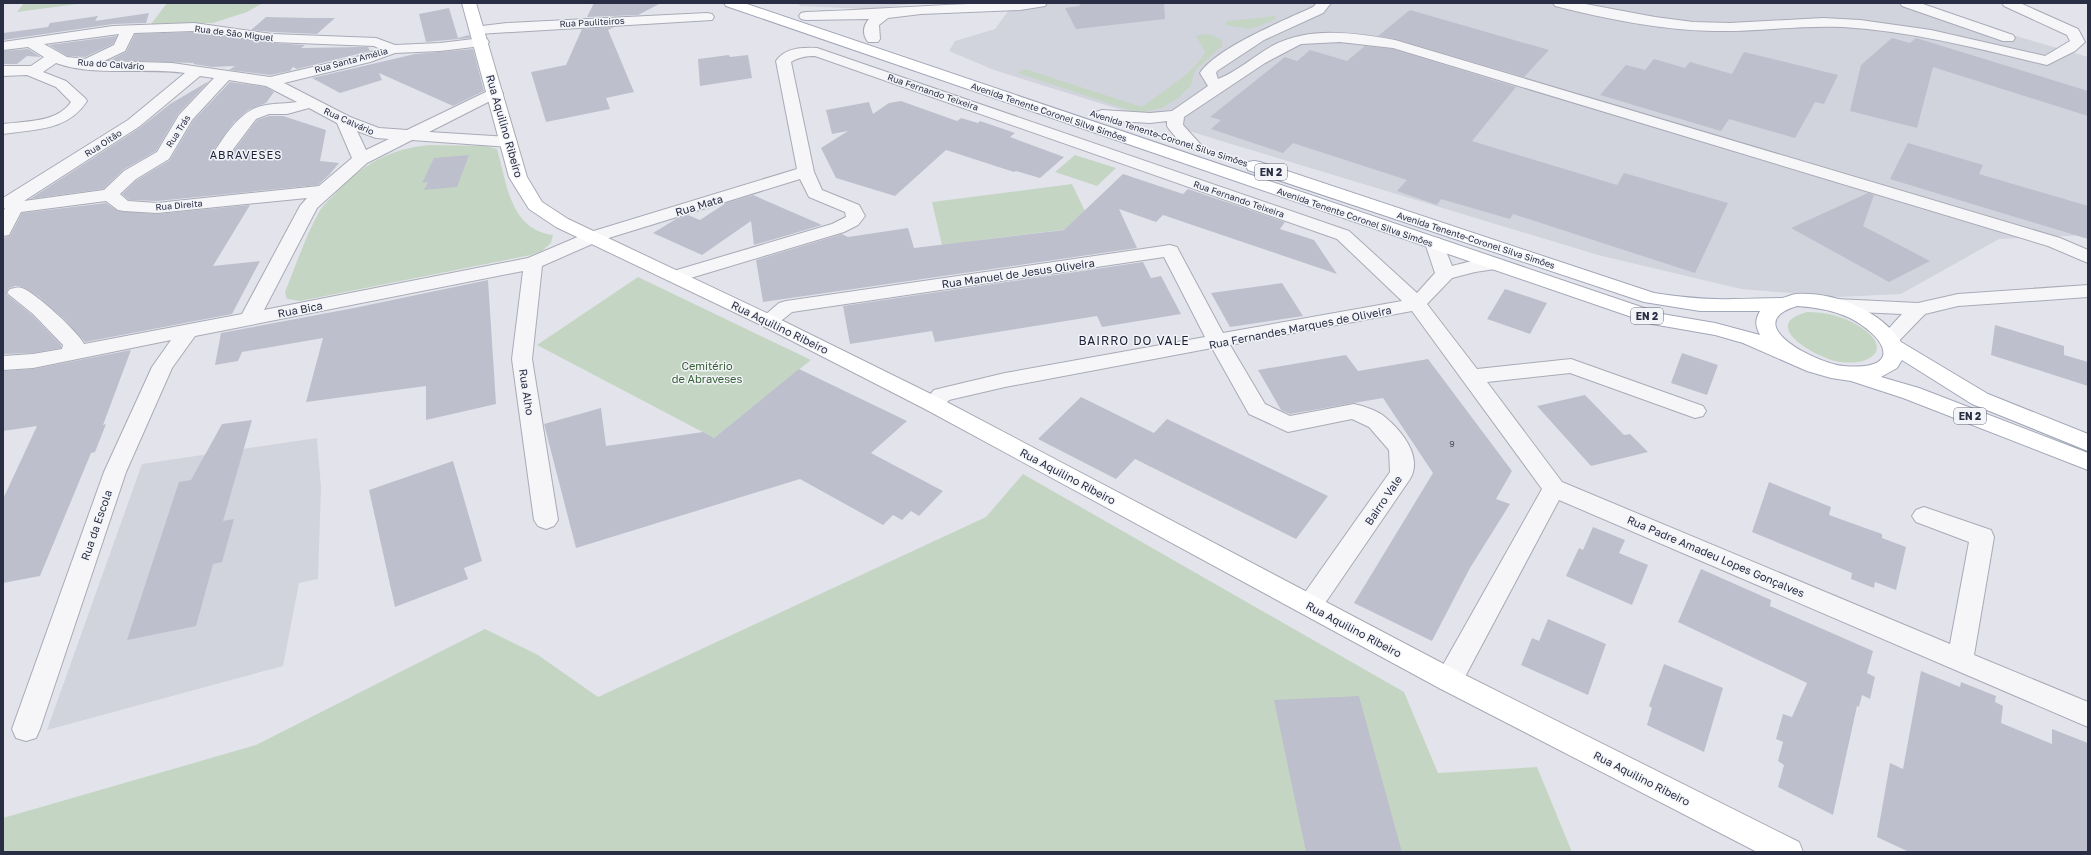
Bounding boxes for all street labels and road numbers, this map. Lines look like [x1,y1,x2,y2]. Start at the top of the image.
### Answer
street label: Rua Pauliteiros [559,15,625,29]
street label: Rua de São Miguel [194,23,274,43]
street label: Rua Santa Amélia [313,45,389,75]
street label: Rua do Calvário [77,56,145,72]
street label: Rua Fernando Teixeira [886,71,980,113]
street label: Rua Aquilino Ribeiro [484,73,526,179]
street label: Avenida Tenente Coronel Silva Simões [969,80,1129,144]
street label: Rua Calvário [322,105,376,137]
street label: Avenida Tenente-Coronel Silva Simões [1089,107,1250,169]
street label: Rua Trás [163,112,193,149]
street label: Rua Oitão [82,127,124,159]
road number: EN 2 [1255,164,1287,180]
street label: Rua Fernando Teixeira [1192,178,1286,220]
street label: Avenida Tenente Coronel Silva Simões [1275,185,1435,249]
street label: Rua Mata [674,192,724,218]
street label: Rua Direita [155,197,203,213]
street label: Avenida Tenente-Coronel Silva Simões [1396,209,1557,271]
street label: Rua Manuel de Jesus Oliveira [941,256,1095,290]
street label: Rua Bica [276,298,324,320]
street label: Rua Aquilino Ribeiro [729,298,831,356]
street label: Rua Fernandes Marques de Oliveira [1208,303,1392,351]
road number: EN 2 [1631,308,1663,324]
street label: Rua Alho [517,368,537,417]
road number: EN 2 [1954,408,1986,424]
street label: Rua Aquilino Ribeiro [1018,445,1118,507]
street label: Bairro Vale [1362,473,1404,527]
street label: Rua da Escola [78,488,114,562]
street label: Rua Padre Amadeu Lopes Gonçalves [1625,513,1807,599]
street label: Rua Aquilino Ribeiro [1304,598,1404,660]
street label: Rua Aquilino Ribeiro [1592,748,1693,808]

